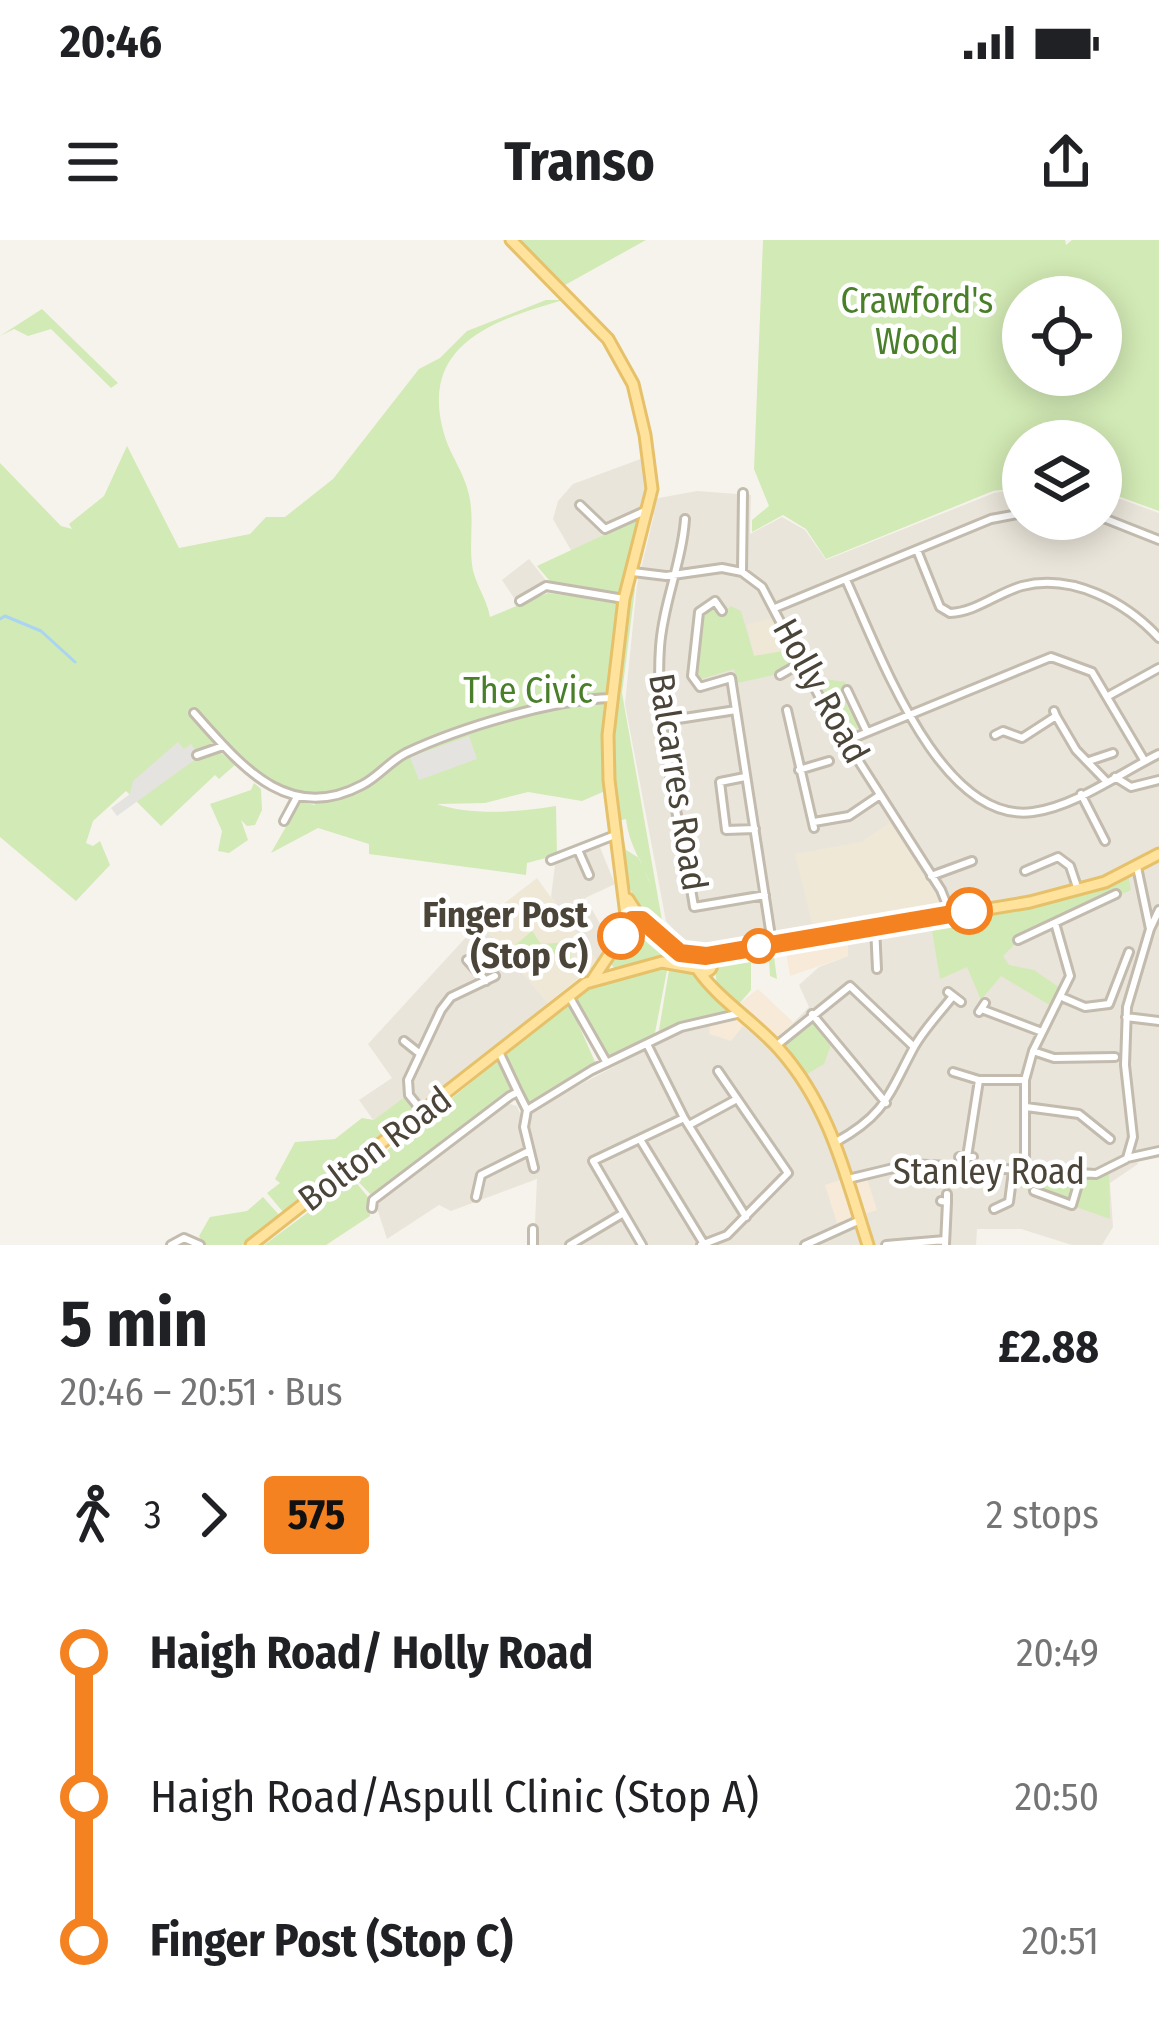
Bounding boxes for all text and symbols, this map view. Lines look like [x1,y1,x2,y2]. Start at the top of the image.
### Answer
text: 20:46 [60,15,162,69]
icon: menu [60,129,126,195]
icon: share [1033,129,1099,195]
text: Transo [504,130,655,194]
map controls [1002,276,1122,540]
button: locate [1002,276,1122,396]
park label: Crawford's Wood [841,279,993,364]
button: layers [1002,420,1122,540]
street label: Holly Road [763,611,879,771]
park label: The Civic [463,669,593,713]
street label: Balcarres Road [639,670,717,894]
unlabelled marker [947,889,991,933]
place label: Finger Post (Stop C) [423,893,589,978]
marker: Finger Post (Stop C) [599,914,643,958]
unlabelled marker [743,930,775,962]
street label: Bolton Road [290,1077,460,1221]
street label: Stanley Road [893,1150,1085,1194]
text: 5 min [60,1284,208,1363]
text: £2.88 [998,1320,1099,1374]
text: 20:46 – 20:51 · Bus [60,1369,343,1415]
icon: walk [60,1482,126,1548]
icon: forward [180,1482,246,1548]
text: 575 [288,1490,345,1540]
text: 3 [144,1492,162,1538]
text: 2 stops [986,1492,1099,1538]
text: Haigh Road/ Holly Road [150,1626,593,1680]
text: 20:49 [1016,1630,1099,1676]
text: Haigh Road/Aspull Clinic (Stop A) [150,1770,759,1824]
text: 20:50 [1015,1774,1099,1820]
text: Finger Post (Stop C) [150,1914,513,1968]
text: 20:51 [1022,1918,1099,1964]

